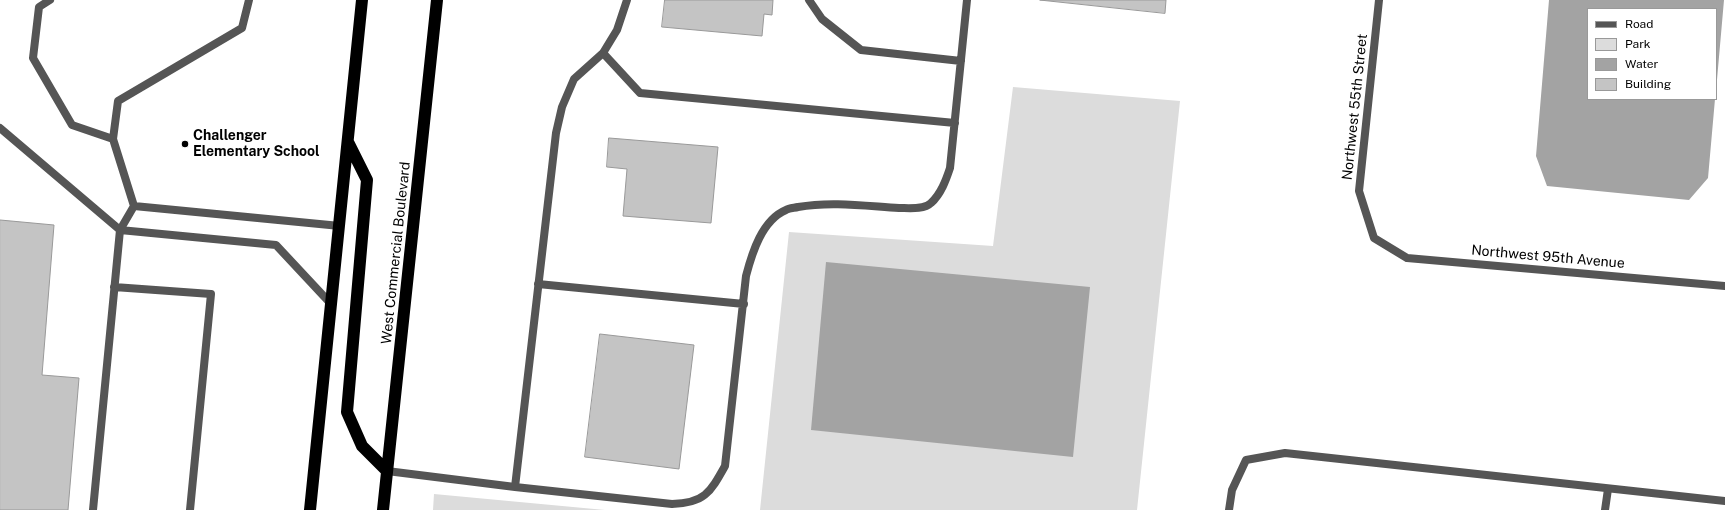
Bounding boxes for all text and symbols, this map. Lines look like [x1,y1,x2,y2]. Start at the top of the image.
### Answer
legend [1587,8,1717,100]
text: Road [1625,17,1653,31]
street label: Northwest 55th Street [1339,33,1371,181]
text: Park [1625,37,1651,51]
text: Water [1625,57,1658,71]
text: Building [1625,77,1671,91]
place label: Challenger Elementary School [193,128,320,160]
marker: Challenger Elementary School [180,139,190,149]
street label: West Commercial Boulevard [378,161,414,345]
street label: Northwest 95th Avenue [1471,242,1625,272]

